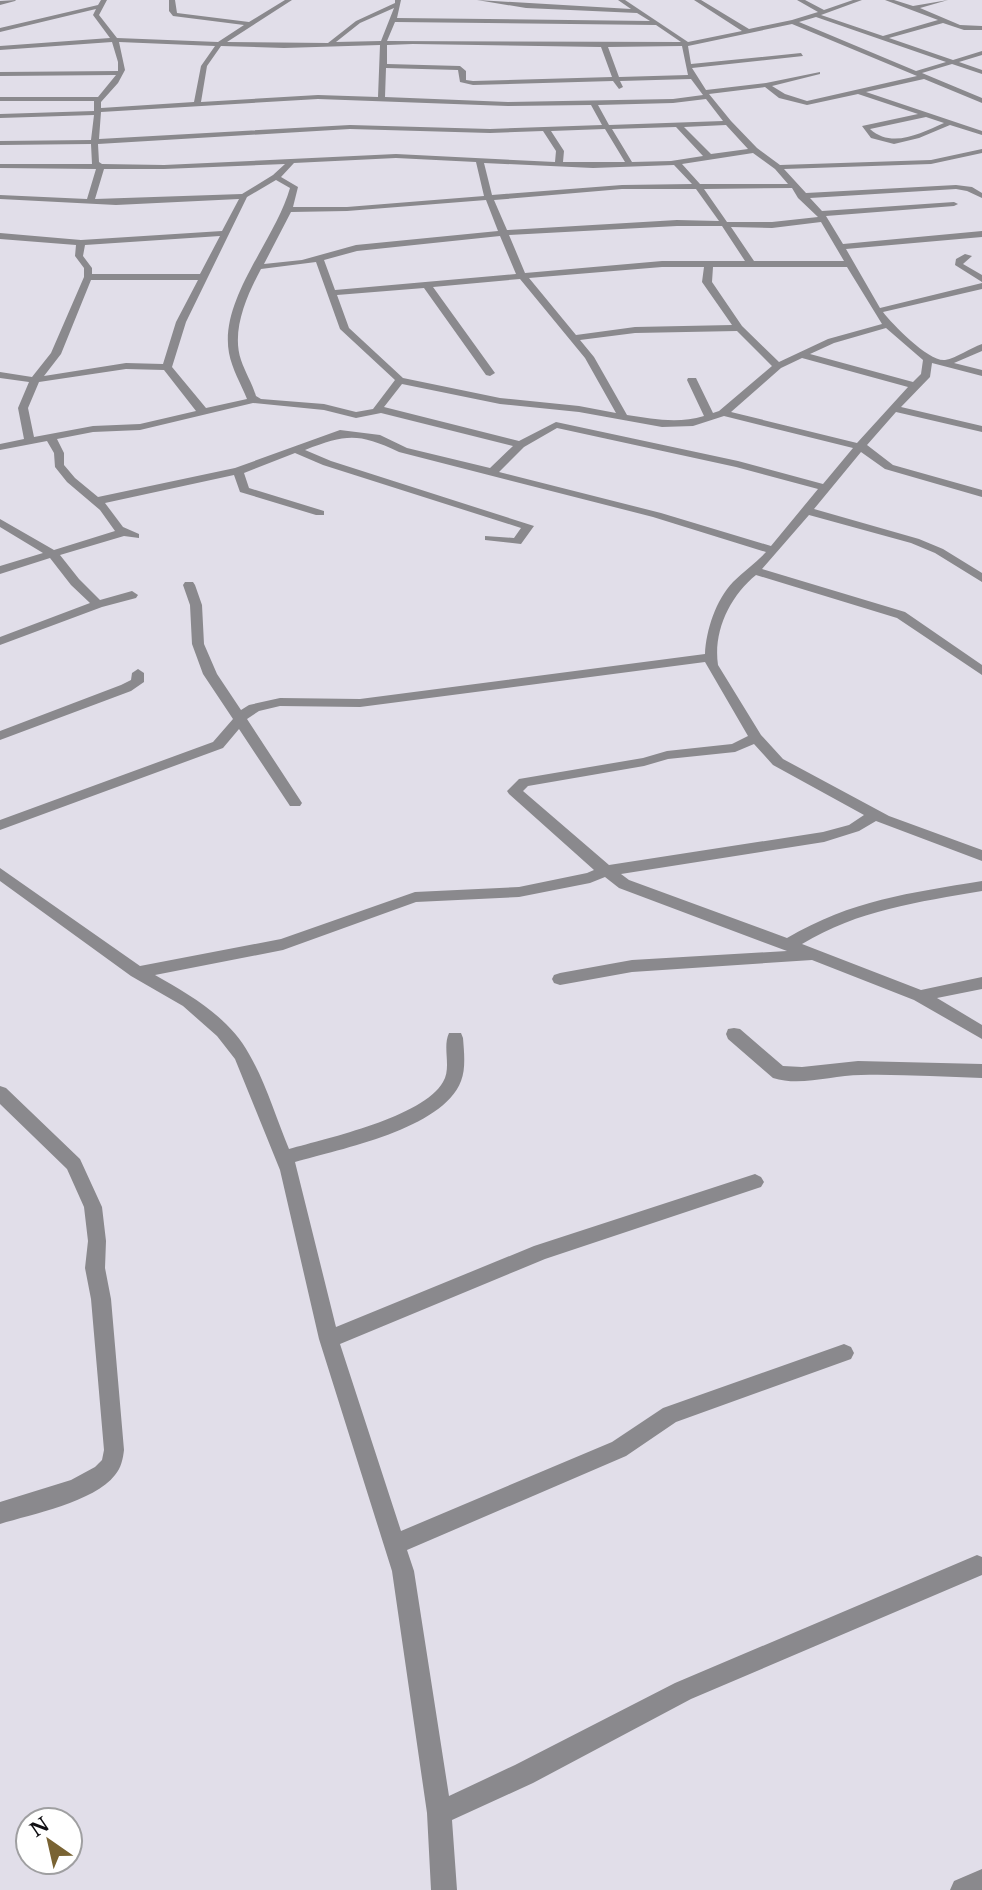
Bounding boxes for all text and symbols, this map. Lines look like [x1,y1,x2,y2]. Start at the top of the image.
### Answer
north arrow [14,1806,84,1876]
text: N [26,1813,54,1842]

